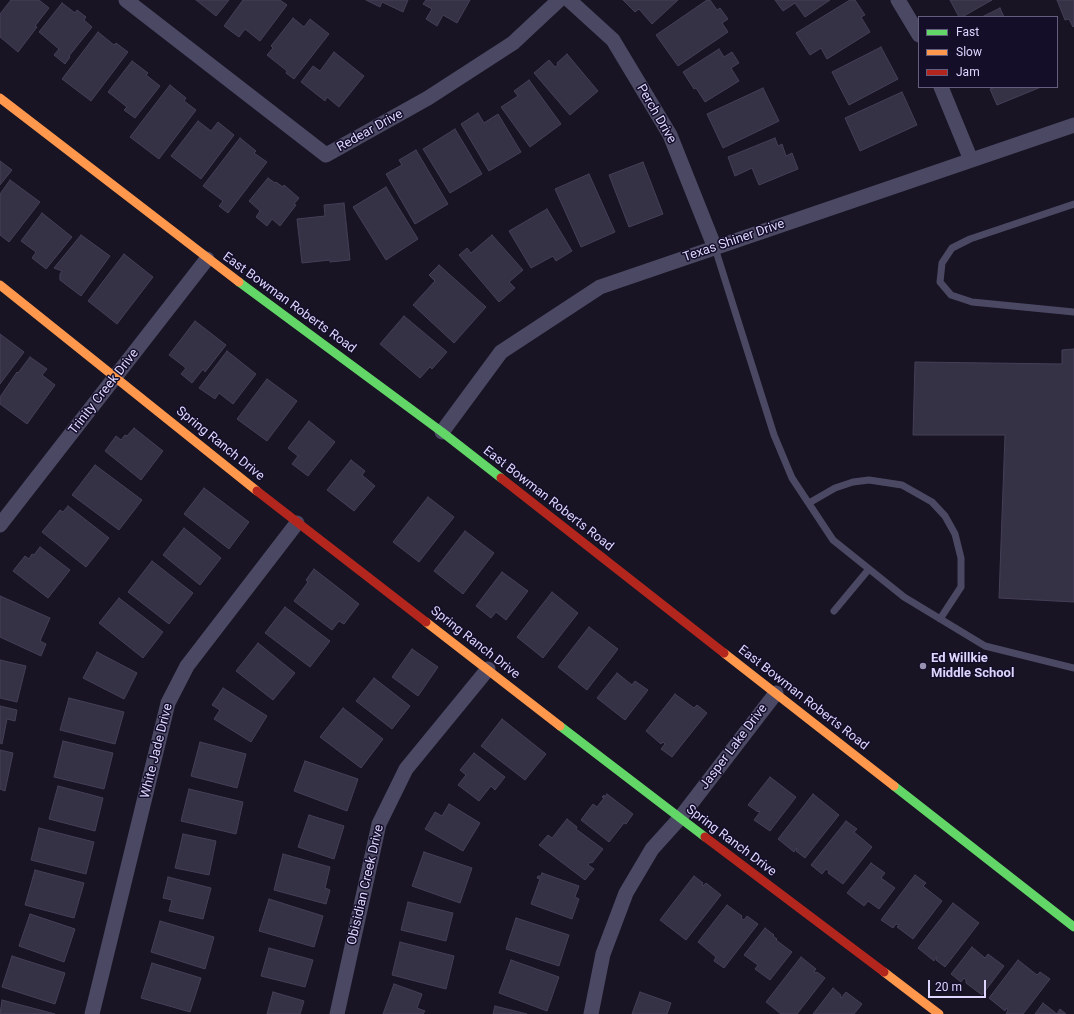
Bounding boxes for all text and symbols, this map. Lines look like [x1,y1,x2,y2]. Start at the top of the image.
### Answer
legend [918,16,1058,88]
text: Fast [956,25,979,39]
text: Slow [956,45,982,59]
text: Jam [956,65,980,79]
street label: Perch Drive [633,82,679,146]
street label: Redear Drive [334,106,406,156]
street label: Texas Shiner Drive [681,216,787,266]
street label: East Bowman Roberts Road [219,249,359,357]
street label: Trinity Creek Drive [66,346,142,438]
street label: Spring Ranch Drive [173,404,267,484]
street label: East Bowman Roberts Road [480,443,616,555]
street label: Spring Ranch Drive [427,603,523,683]
street label: East Bowman Roberts Road [735,642,871,754]
place label: Ed Willkie Middle School [931,651,1014,682]
marker: Ed Willkie Middle School [918,661,928,671]
street label: Jasper Lake Drive [697,701,771,793]
street label: White Jade Drive [138,702,176,800]
street label: Spring Ranch Drive [683,802,779,880]
street label: Obisidian Creek Drive [345,823,387,947]
scale bar [930,972,988,998]
text: 20 m [935,980,962,994]

